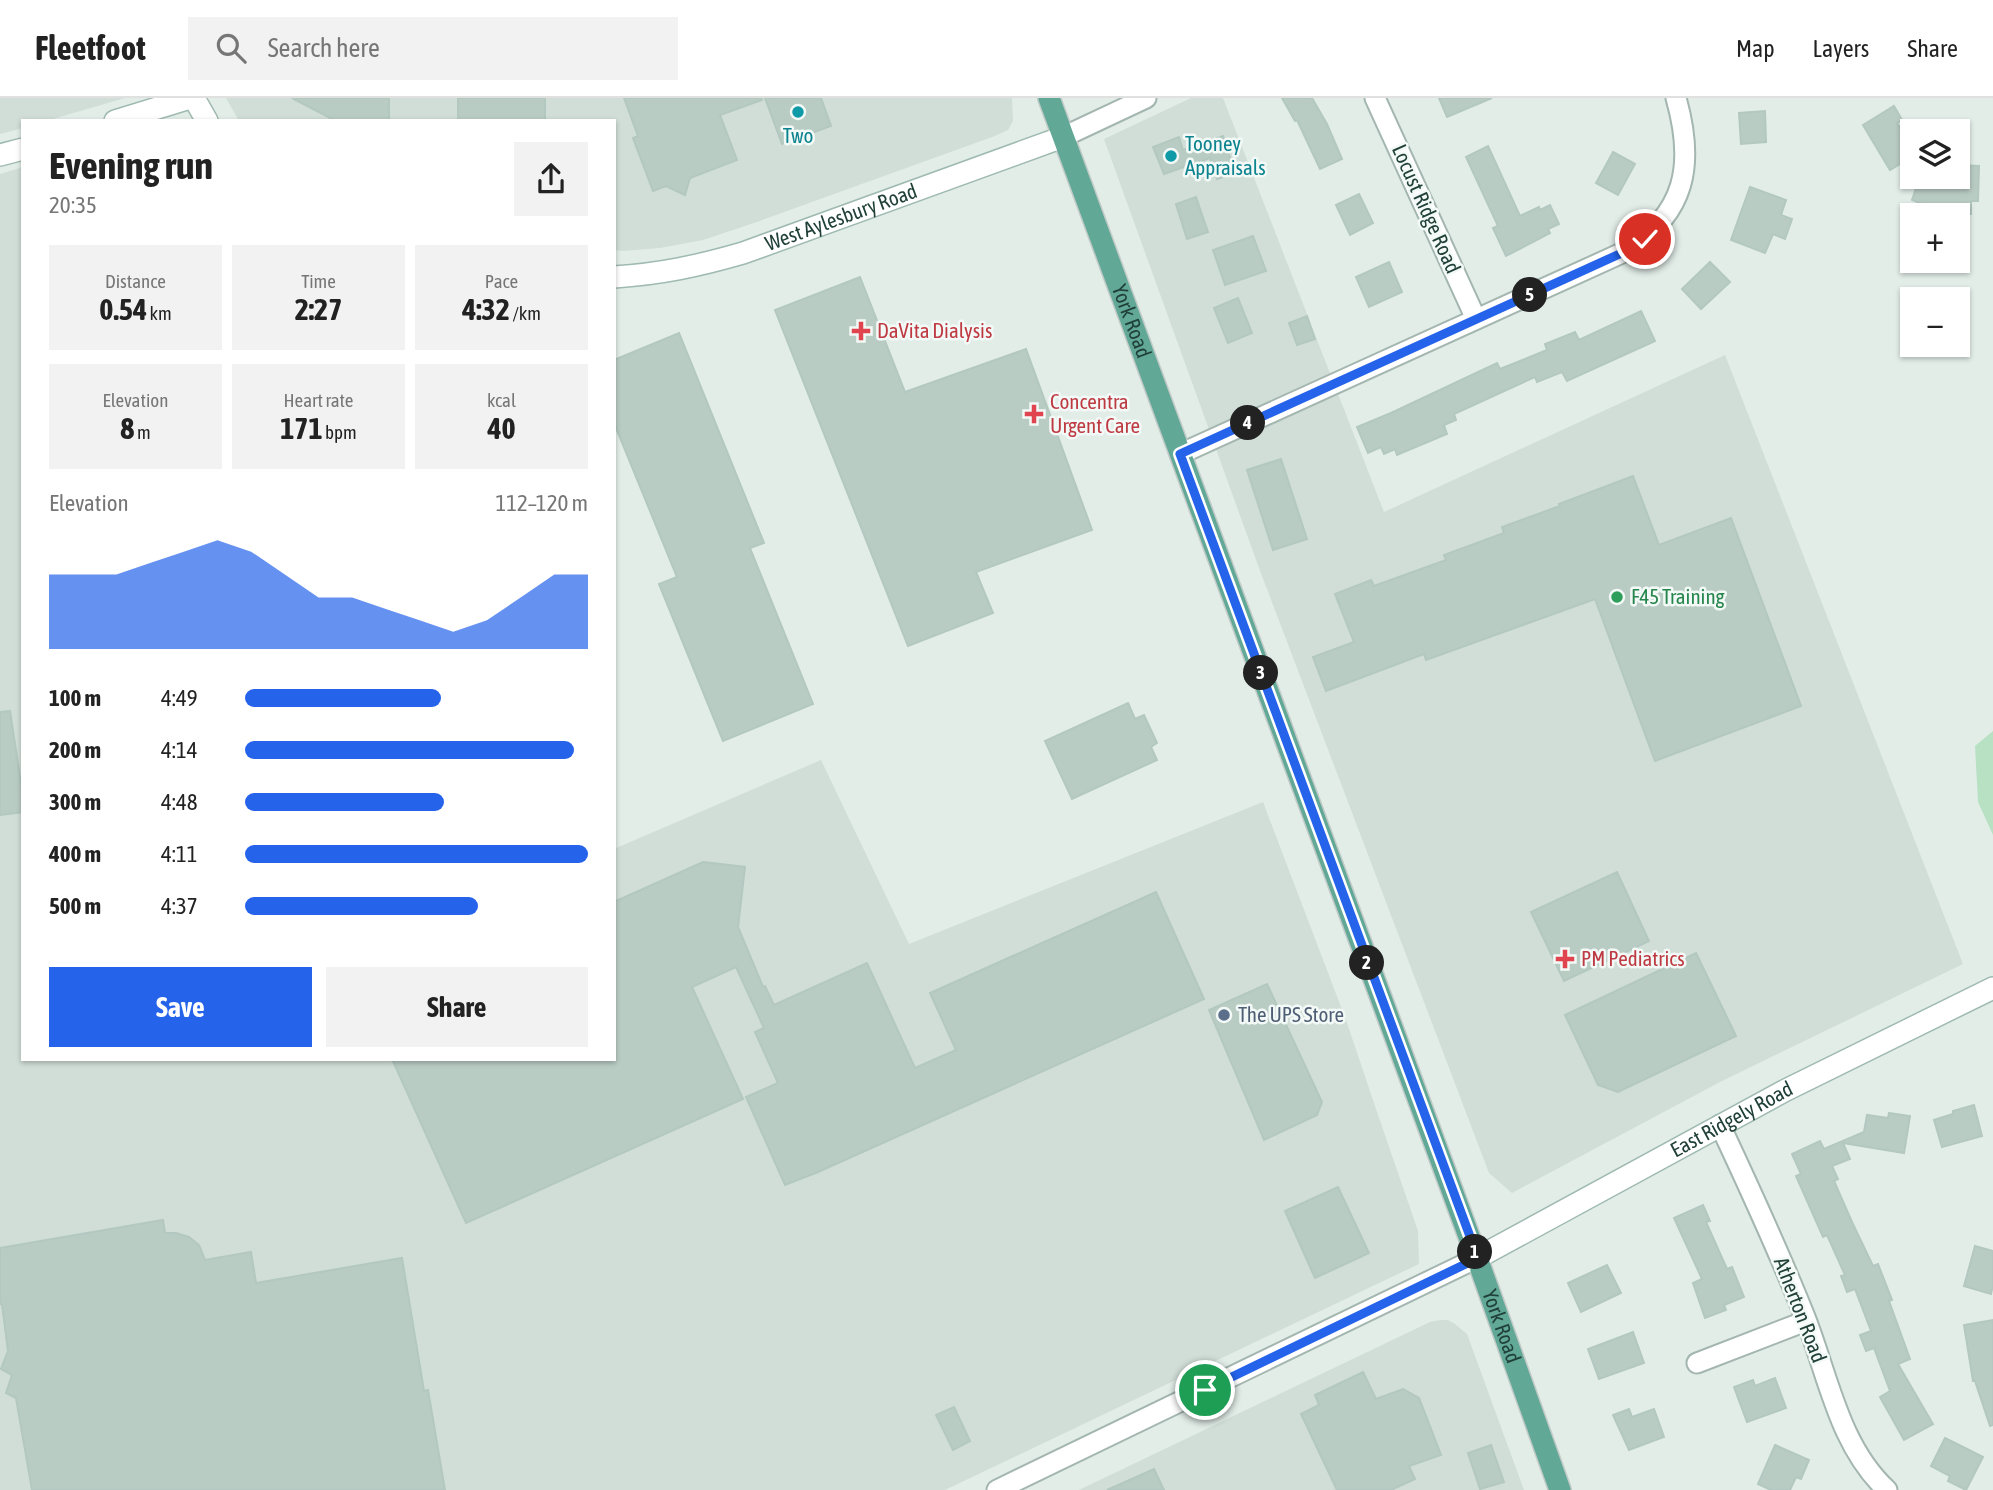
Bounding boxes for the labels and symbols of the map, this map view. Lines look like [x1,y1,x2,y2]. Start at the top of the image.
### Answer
marker: Two [790,104,806,120]
place label: Two [783,123,813,147]
place label: Tooney Appraisals [1185,131,1266,179]
street label: Locust Ridge Road [1388,140,1466,277]
marker: Tooney Appraisals [1163,148,1179,164]
street label: West Aylesbury Road [762,178,920,255]
pin [1615,209,1675,269]
pin: 5 [1512,278,1548,312]
street label: York Road [1108,281,1157,361]
place label: DaVita Dialysis [877,318,992,342]
marker: DaVita Dialysis [851,321,871,341]
place label: Concentra Urgent Care [1050,389,1140,437]
marker: Concentra Urgent Care [1024,404,1044,424]
pin: 4 [1230,406,1266,440]
place label: F45 Training [1631,584,1725,608]
marker: F45 Training [1609,589,1625,605]
pin: 3 [1244,656,1278,690]
pin: 2 [1350,946,1384,980]
place label: PM Pediatrics [1581,946,1685,970]
marker: PM Pediatrics [1555,949,1575,969]
place label: The UPS Store [1238,1002,1344,1026]
marker: The UPS Store [1216,1007,1232,1023]
street label: East Ridgely Road [1666,1076,1796,1162]
pin: 1 [1458,1234,1492,1270]
street label: Atherton Road [1770,1254,1832,1366]
street label: York Road [1478,1286,1527,1366]
pin [1175,1360,1235,1420]

